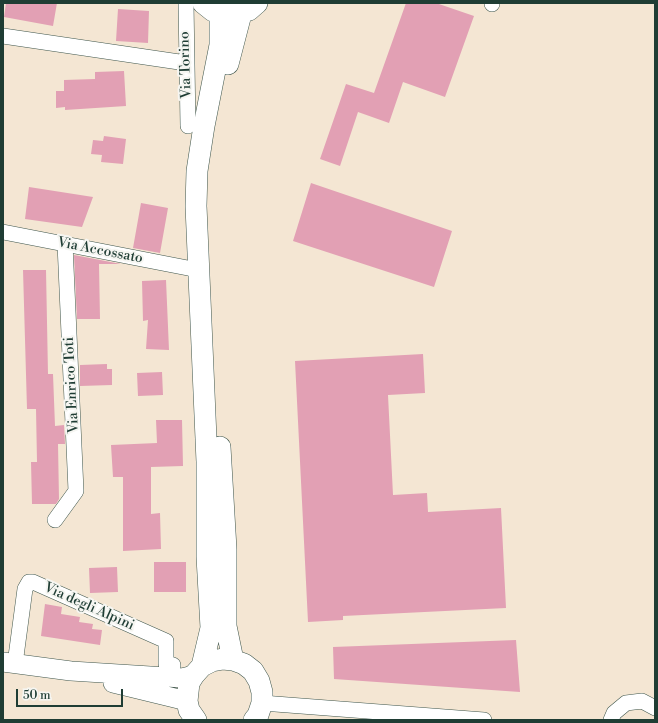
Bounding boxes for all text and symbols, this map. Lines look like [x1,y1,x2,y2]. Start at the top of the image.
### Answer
street label: Via Torino [176,31,196,99]
street label: Via Accossato [56,234,144,268]
street label: Via Enrico Toti [61,336,83,434]
street label: Via degli Alpini [41,580,137,634]
scale bar [18,681,125,707]
text: 50 m [23,688,51,703]

